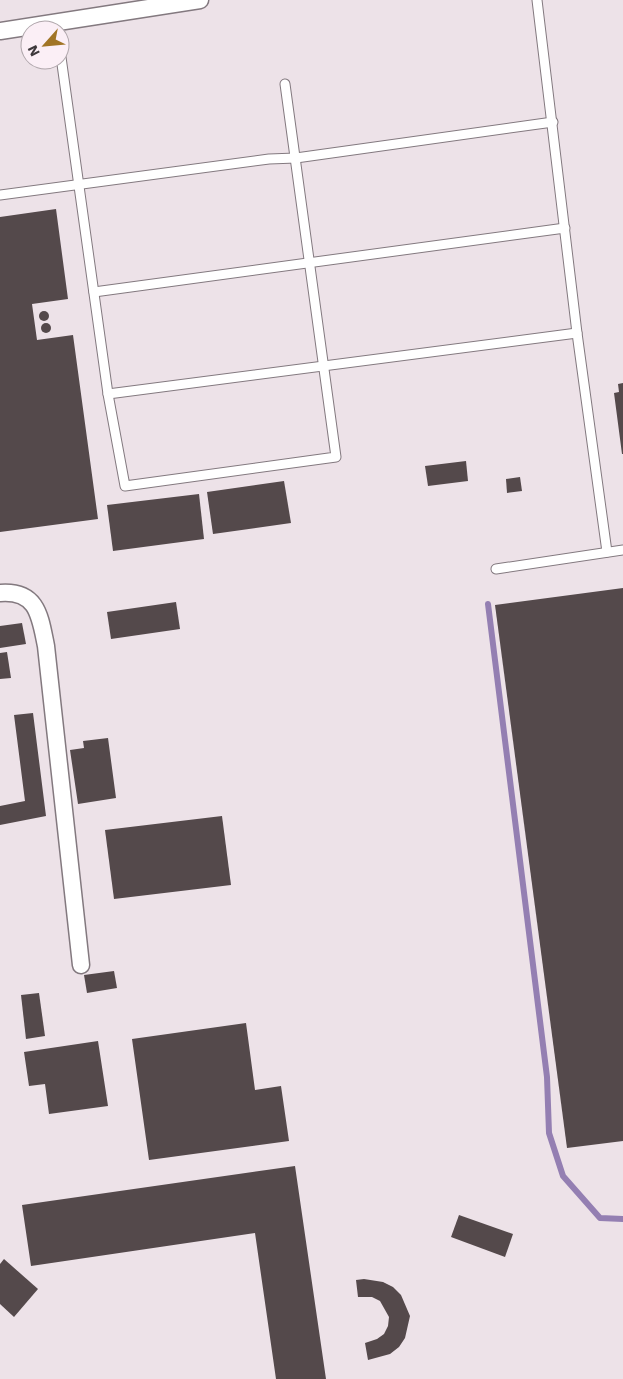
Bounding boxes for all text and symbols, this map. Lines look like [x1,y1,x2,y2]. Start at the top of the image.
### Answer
north arrow [20,20,70,70]
text: N [24,43,43,59]

